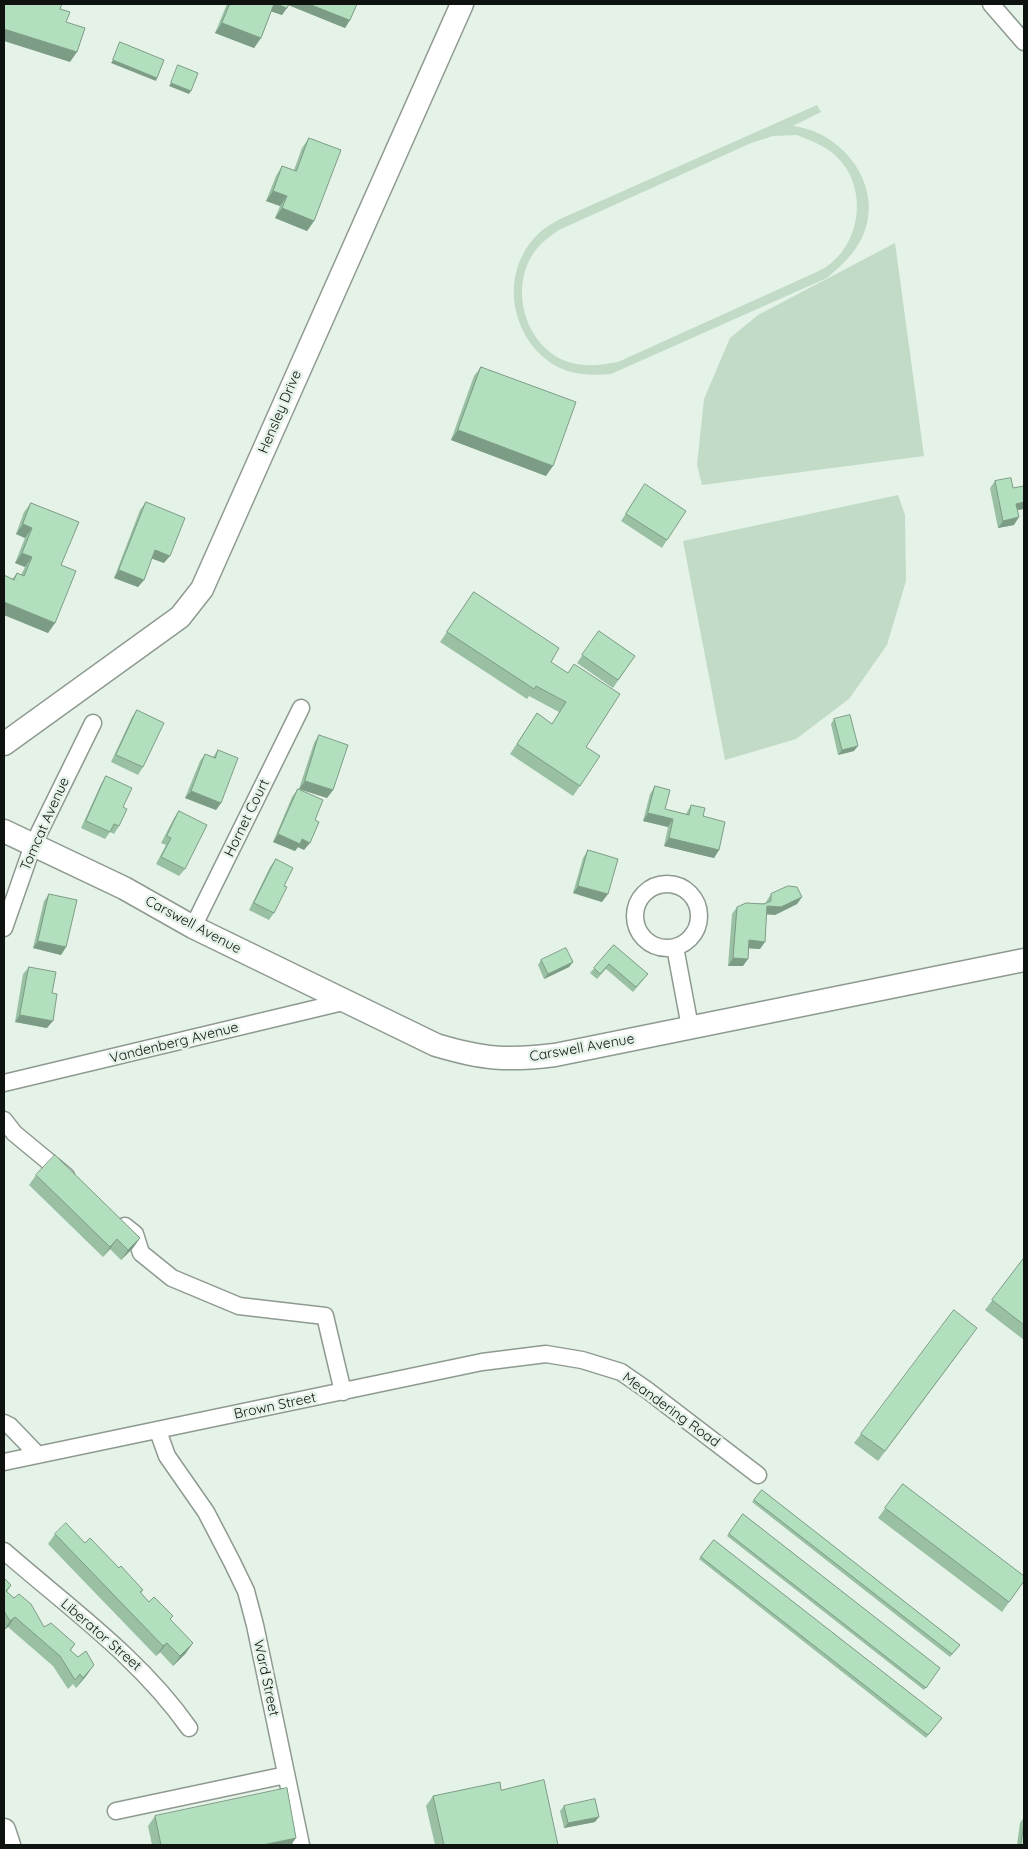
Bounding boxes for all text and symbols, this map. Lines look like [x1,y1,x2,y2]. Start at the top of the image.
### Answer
street label: Hensley Drive [255,368,305,456]
street label: Tomcat Avenue [17,775,73,873]
street label: Hornet Court [221,776,273,860]
street label: Carswell Avenue [142,893,244,957]
street label: Vandenberg Avenue [108,1019,240,1067]
street label: Carswell Avenue [528,1031,636,1065]
street label: Meandering Road [619,1369,723,1451]
street label: Brown Street [232,1389,318,1423]
street label: Liberator Street [57,1595,145,1675]
street label: Ward Street [250,1638,282,1718]

